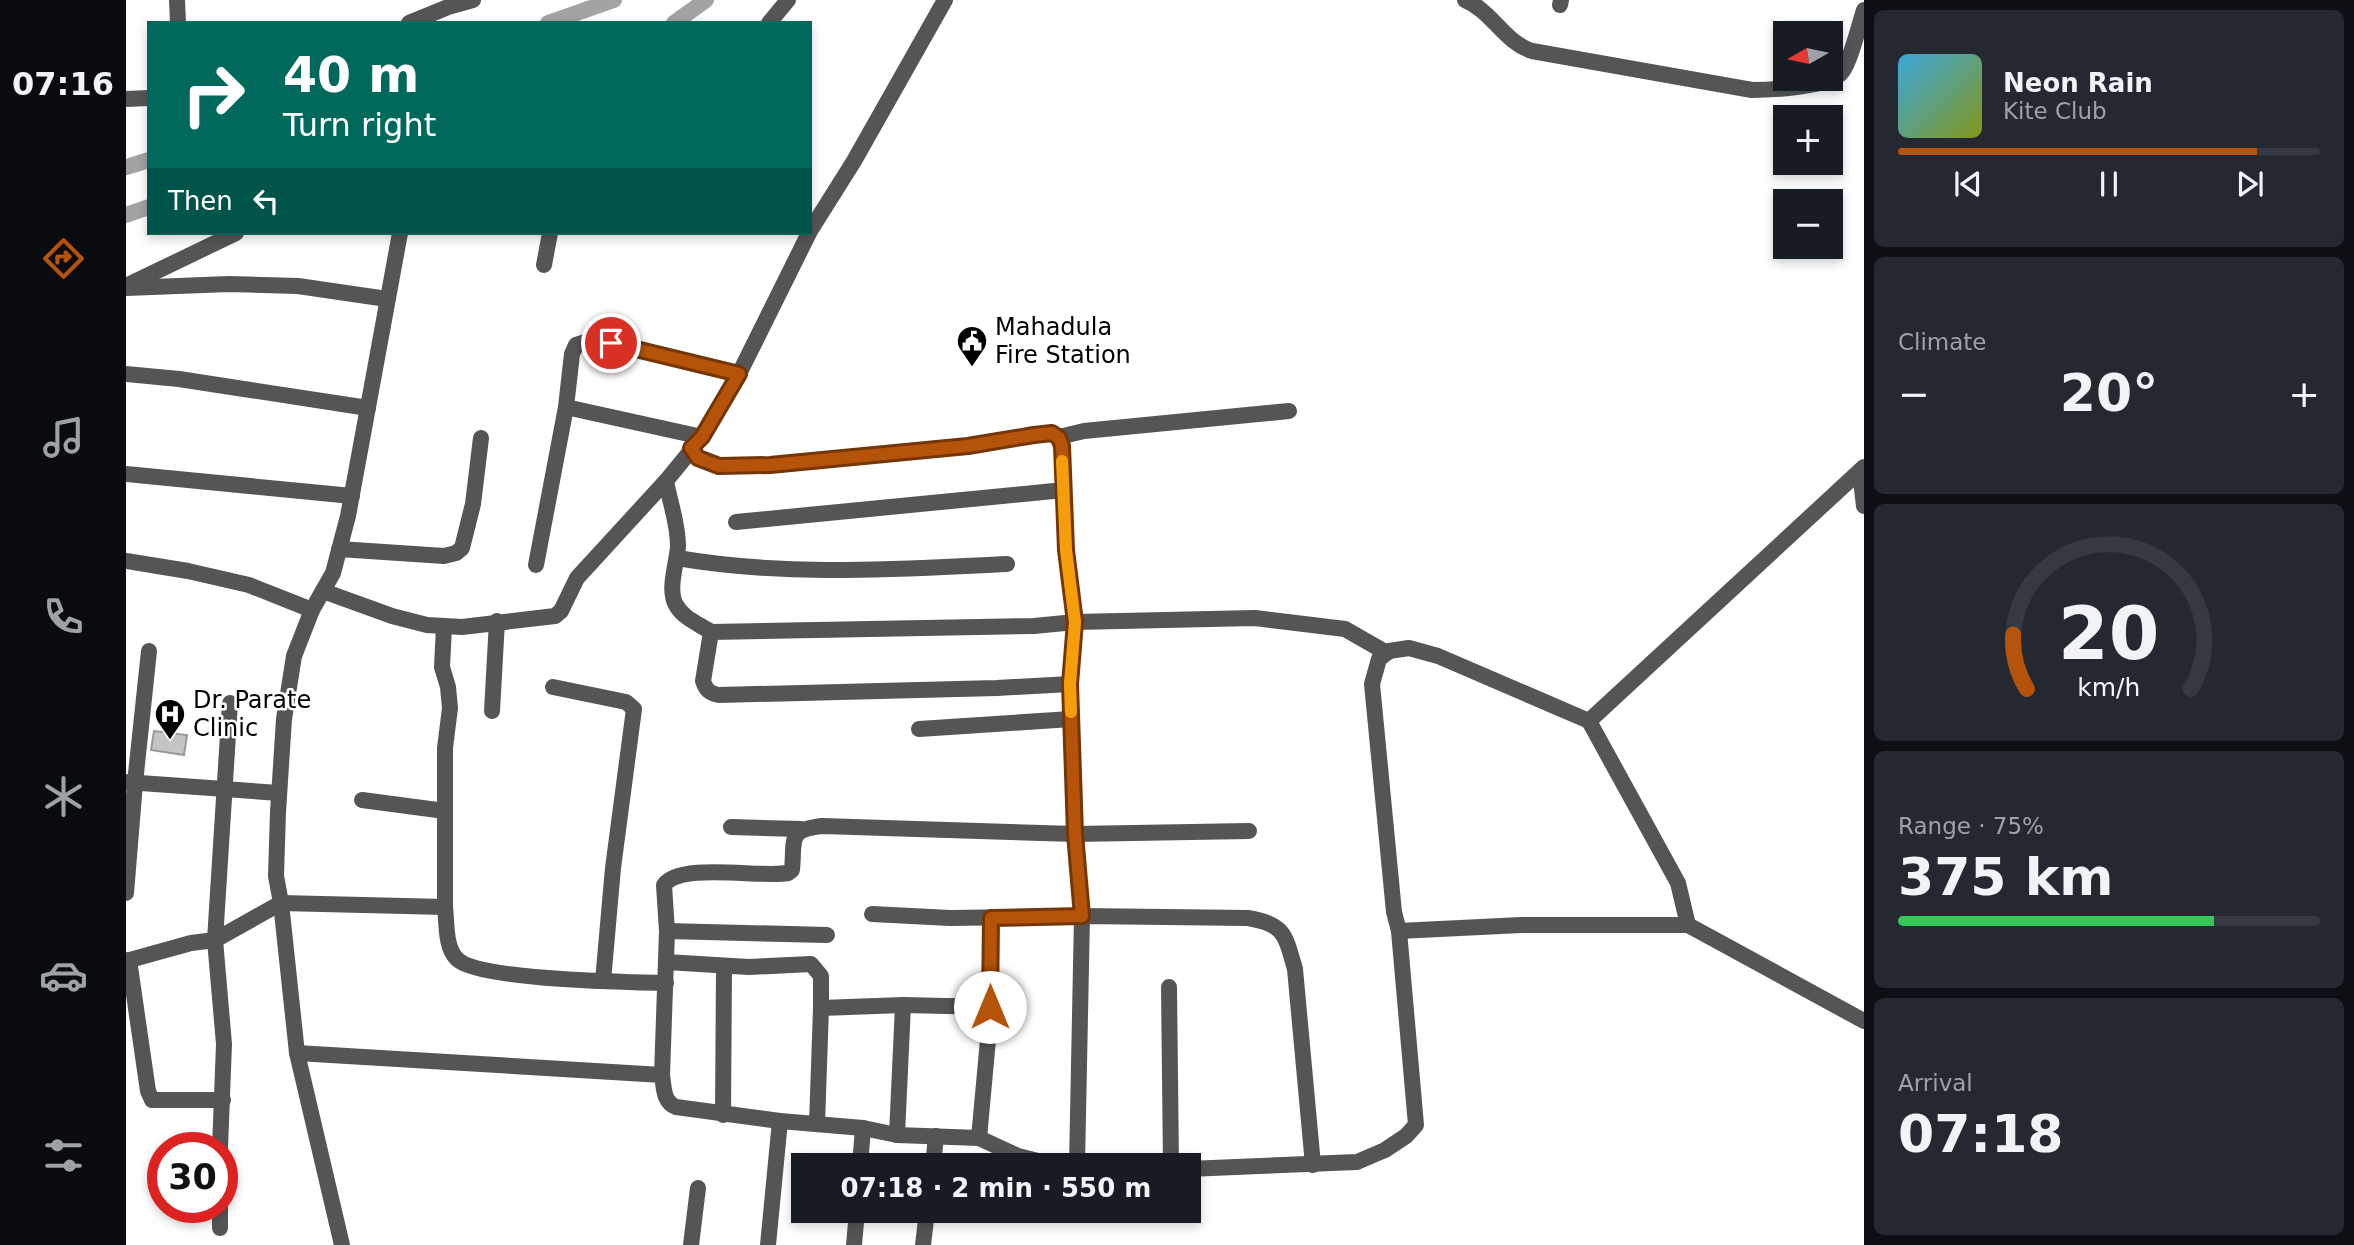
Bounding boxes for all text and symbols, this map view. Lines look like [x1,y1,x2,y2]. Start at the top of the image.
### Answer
north arrow [1773,21,1843,91]
map controls [1773,21,1843,259]
text: 40 m [283,47,419,104]
icon: right [168,49,259,140]
text: 07:16 [12,65,114,103]
text: Neon Rain [2003,68,2153,98]
text: Kite Club [2003,98,2107,124]
button: + [1773,105,1843,175]
text: Turn right [283,106,436,144]
icon: previous [1949,165,1987,203]
icon: pause [2090,165,2128,203]
icon: next [2231,165,2269,203]
icon: left [247,182,285,220]
text: Then [168,186,233,216]
button: − [1773,189,1843,259]
icon: directions [39,234,88,283]
pin [581,313,641,373]
place label: Mahadula Fire Station [995,313,1131,369]
icon: arrive [592,324,630,362]
public building icon: Mahadula Fire Station [955,324,989,368]
text: Climate [1898,329,1987,355]
text: 20° [2060,363,2158,423]
text: − [1898,372,1930,416]
text: + [2288,372,2320,416]
icon: music [39,413,88,462]
text: 20 [2058,591,2160,676]
icon: phone [39,592,88,641]
text: km/h [2077,672,2141,701]
place label: Dr. Parate Clinic [193,686,311,742]
hospital icon: Dr. Parate Clinic [153,697,187,741]
icon: climate [39,772,88,821]
text: Range · 75% [1898,813,2044,839]
text: 375 km [1898,847,2113,907]
icon: car [39,951,88,1000]
position arrow [953,970,1027,1044]
text: Arrival [1898,1070,1973,1096]
text: 07:18 [1898,1104,2064,1164]
icon: filters [39,1131,88,1180]
speed limit sign: 30 [147,1132,238,1223]
text: 07:18 · 2 min · 550 m [841,1173,1151,1203]

